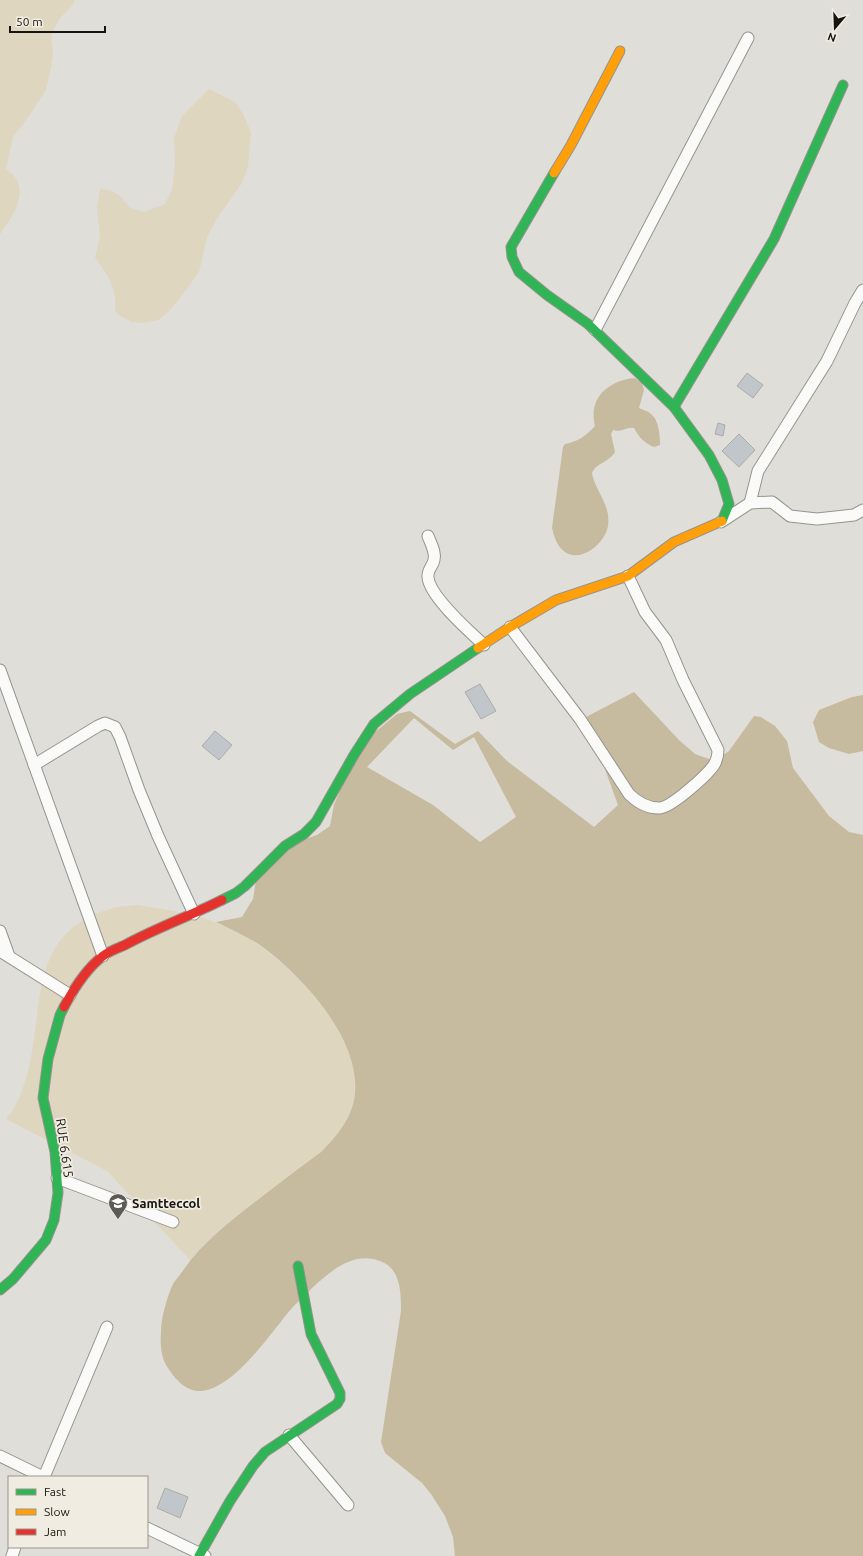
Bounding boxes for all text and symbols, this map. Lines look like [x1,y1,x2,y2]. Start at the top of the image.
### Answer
scale bar [10,8,105,34]
north arrow [815,8,855,48]
text: 50 m [16,15,43,28]
text: N [826,30,838,44]
street label: RUE 6.615 [54,1117,76,1179]
school or university icon: Samtteccol [107,1192,129,1220]
place label: Samtteccol [132,1196,200,1210]
legend [8,1476,148,1548]
text: Fast [44,1485,66,1498]
text: Slow [44,1505,70,1518]
text: Jam [44,1525,66,1538]

